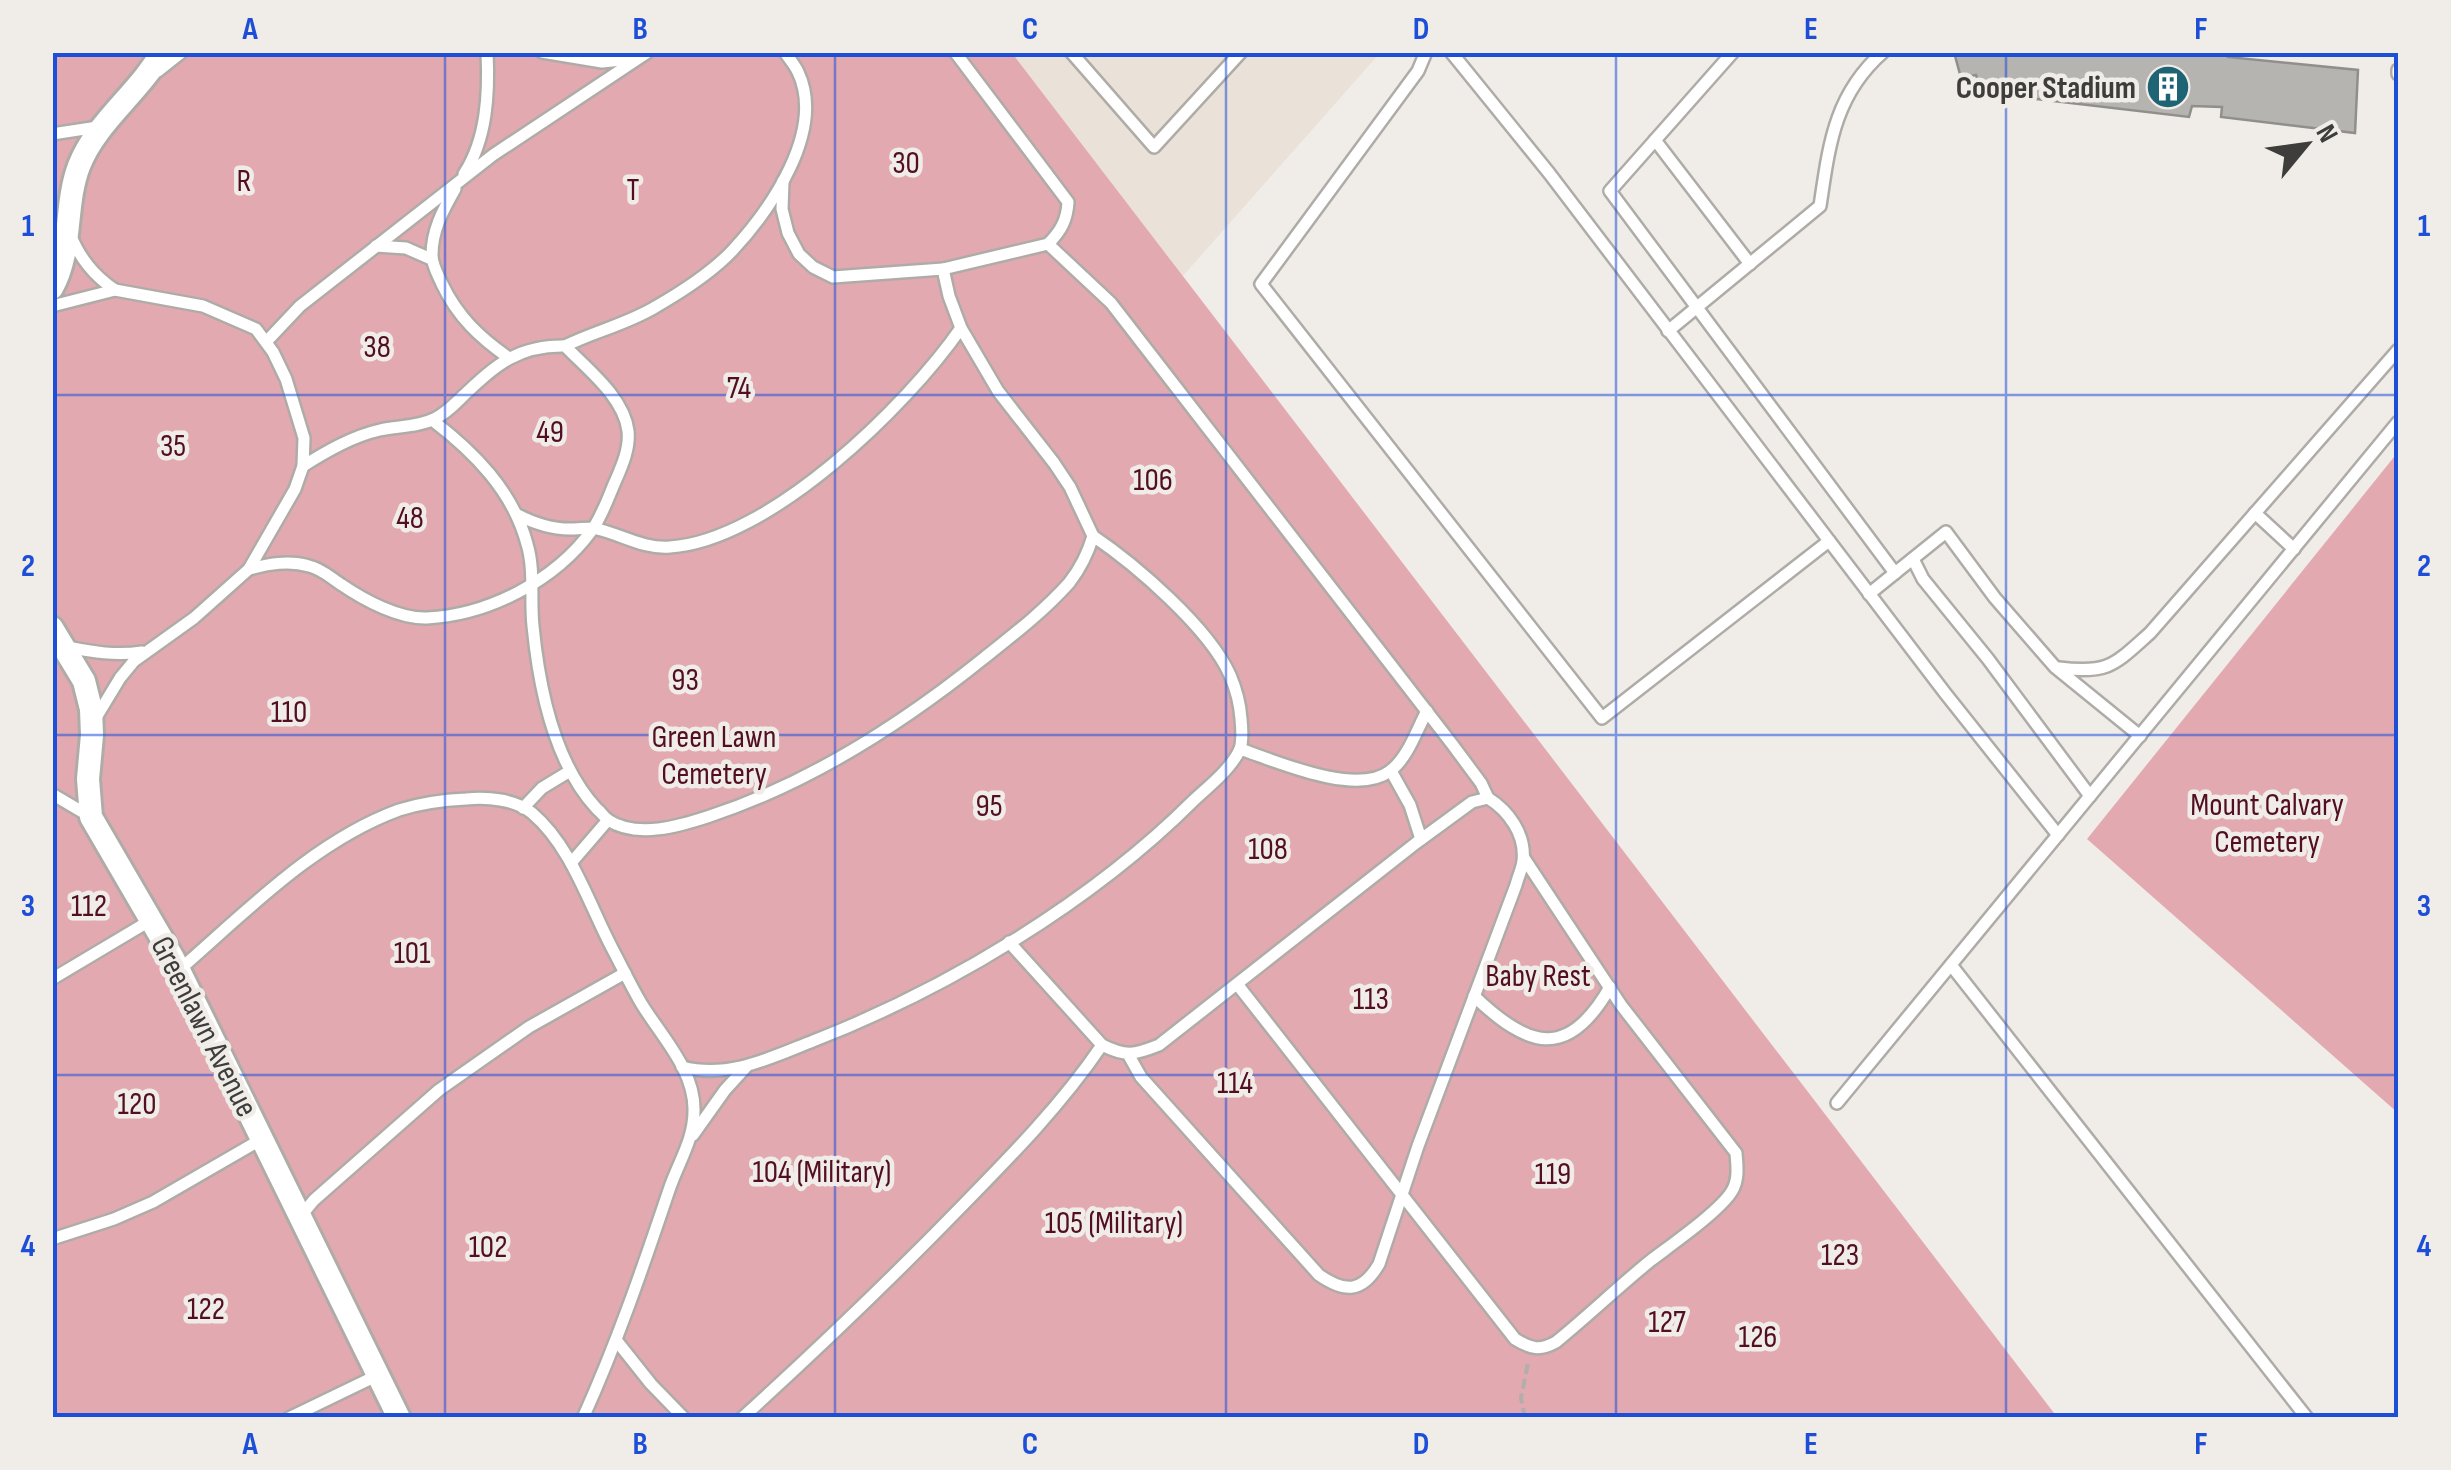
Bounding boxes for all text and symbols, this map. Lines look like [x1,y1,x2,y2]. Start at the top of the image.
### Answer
text: A [241,10,258,49]
text: B [632,10,648,49]
text: C [1022,10,1038,49]
text: D [1413,10,1429,49]
text: E [1804,10,1818,49]
text: F [2194,10,2208,49]
building icon: Cooper Stadium [2145,64,2191,110]
place label: Cooper Stadium [1956,69,2136,108]
north arrow [2256,95,2356,195]
text: N [2308,119,2345,148]
park label: 30 [892,144,920,183]
park label: R [237,162,251,201]
park label: T [627,171,640,210]
text: 1 [22,207,35,246]
text: 1 [2418,207,2431,246]
park label: 38 [363,328,391,367]
park label: 74 [727,369,751,408]
park label: 49 [536,413,564,452]
park label: 35 [160,427,186,466]
park label: 106 [1133,461,1173,500]
park label: 48 [396,499,424,538]
text: 2 [21,547,35,586]
text: 2 [2417,547,2431,586]
park label: 93 [671,661,699,700]
park label: 110 [271,693,307,732]
park label: Green Lawn Cemetery [652,718,776,794]
park label: Mount Calvary Cemetery [2190,786,2344,862]
park label: 95 [975,787,1003,826]
park label: 108 [1248,830,1288,869]
text: 3 [21,887,35,926]
park label: 112 [71,887,107,926]
text: 3 [2417,887,2431,926]
street label: Greenlawn Avenue [142,930,266,1123]
park label: 101 [394,934,430,973]
park label: Baby Rest [1485,957,1591,996]
park label: 113 [1353,980,1389,1019]
park label: 114 [1217,1064,1253,1103]
park label: 120 [117,1085,157,1124]
park label: 104 (Military) [752,1153,892,1192]
park label: 119 [1535,1155,1571,1194]
park label: 105 (Military) [1045,1204,1183,1243]
text: 4 [21,1227,36,1266]
text: 4 [2417,1227,2432,1266]
park label: 102 [469,1228,507,1267]
park label: 123 [1821,1236,1859,1275]
park label: 122 [187,1290,225,1329]
park label: 127 [1648,1303,1686,1342]
park label: 126 [1739,1318,1777,1357]
text: A [241,1425,258,1464]
text: B [632,1425,648,1464]
text: C [1022,1425,1038,1464]
text: D [1413,1425,1429,1464]
text: E [1804,1425,1818,1464]
text: F [2194,1425,2208,1464]

